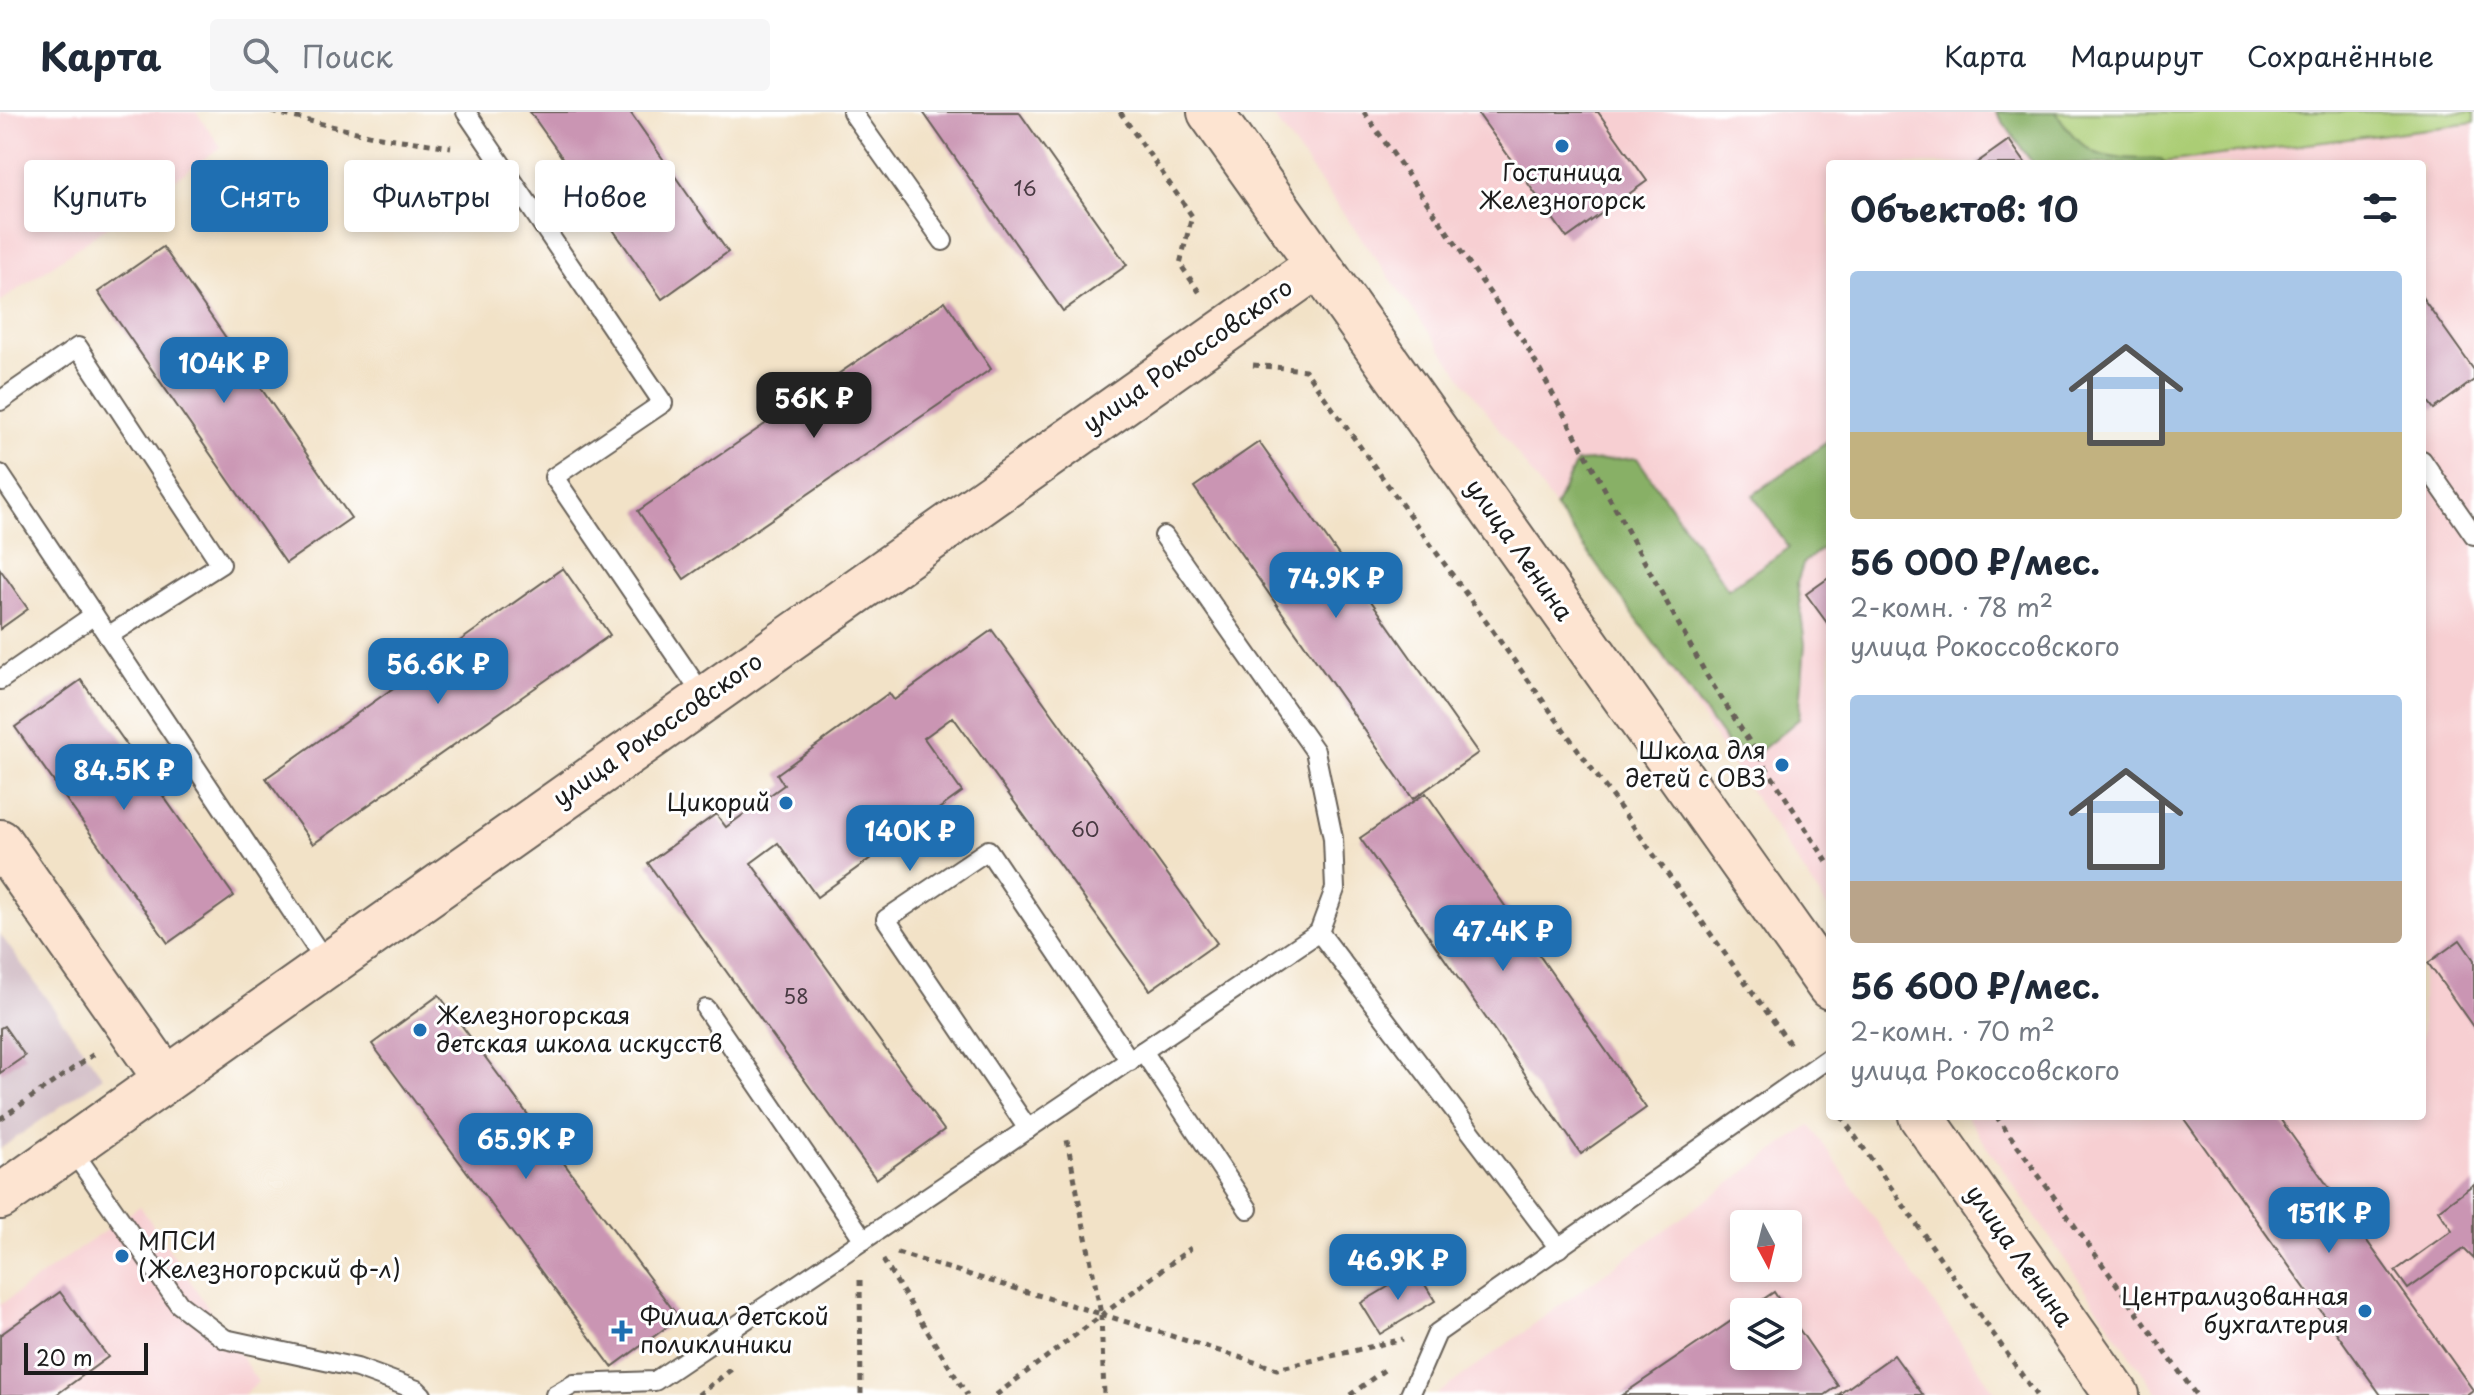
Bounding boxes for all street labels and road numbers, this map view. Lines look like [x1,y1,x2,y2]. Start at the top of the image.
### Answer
street label: улица Рокоссовского [1075,268,1299,441]
street label: улица Ленина [1458,470,1583,627]
street label: улица Рокоссовского [545,642,769,815]
street label: улица Ленина [1958,1176,2083,1333]

